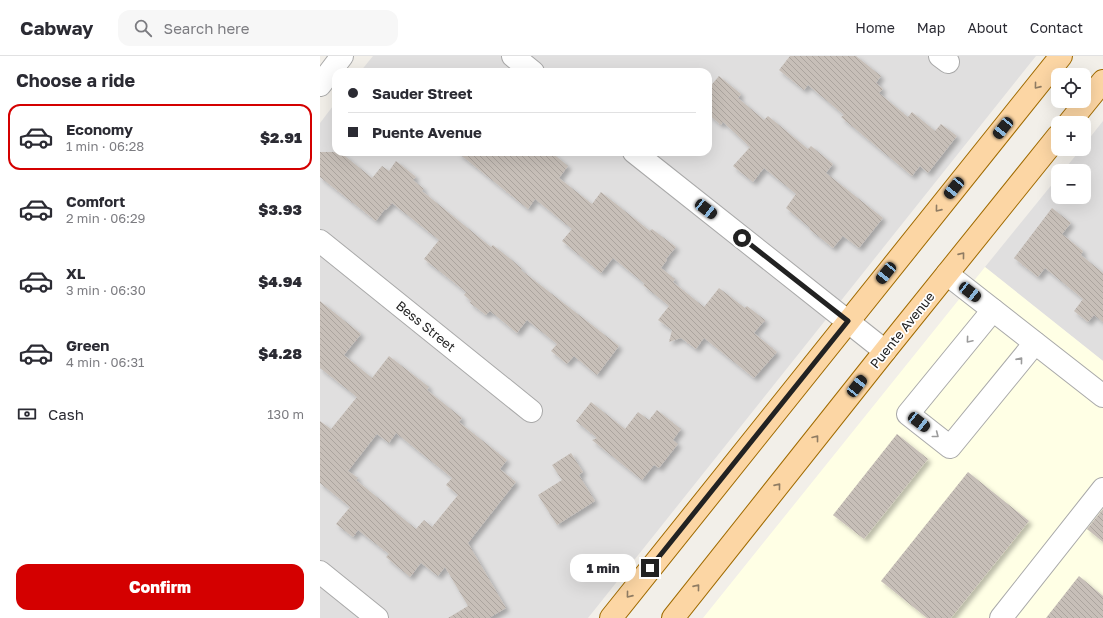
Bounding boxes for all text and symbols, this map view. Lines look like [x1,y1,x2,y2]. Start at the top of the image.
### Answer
search box [118,10,398,46]
text: Cabway [20,16,94,39]
icon: search [132,17,154,39]
text: Search here [164,19,249,37]
text: Home [855,19,895,36]
text: Map [917,19,945,36]
text: About [967,19,1008,36]
text: Contact [1030,19,1083,36]
map controls [1051,68,1091,204]
button: locate [1051,68,1091,108]
text: Choose a ride [16,69,135,91]
one-way arrow [1034,82,1041,89]
text: Sauder Street [372,84,473,102]
car [991,115,1015,141]
button: + [1051,116,1091,156]
icon: car [18,119,54,155]
text: Economy [66,120,133,138]
text: Puente Avenue [372,123,482,141]
text: $2.91 [260,128,302,146]
text: 1 min · 06:28 [66,138,144,154]
button: − [1051,164,1091,204]
car [942,175,966,201]
icon: car [18,191,54,227]
text: Comfort [66,192,125,210]
car [693,197,719,221]
text: $3.93 [258,200,302,218]
one-way arrow [935,205,942,212]
text: 2 min · 06:29 [66,210,145,226]
route start [733,229,751,247]
one-way arrow [958,253,965,260]
car [874,260,898,286]
icon: car [18,263,54,299]
text: XL [66,264,85,282]
text: $4.94 [258,272,302,290]
car [957,280,983,304]
text: 3 min · 06:30 [66,282,146,298]
street label: Puente Avenue [866,289,938,371]
street label: Bess Street [393,297,459,355]
icon: car [18,335,54,371]
text: Green [66,336,109,354]
one-way arrow [966,336,973,343]
text: $4.28 [258,344,302,362]
text: 4 min · 06:31 [66,354,144,370]
one-way arrow [1016,358,1023,365]
car [845,373,869,399]
icon: cash [16,403,38,425]
text: Cash [48,405,84,423]
text: 130 m [267,406,304,422]
car [906,410,932,434]
one-way arrow [931,430,938,437]
one-way arrow [812,435,819,442]
one-way arrow [774,483,781,490]
callout: 1 min [570,554,636,582]
route end [641,559,659,577]
text: 1 min [586,560,620,576]
button: Confirm [16,564,304,610]
one-way arrow [693,585,700,592]
one-way arrow [627,591,634,598]

